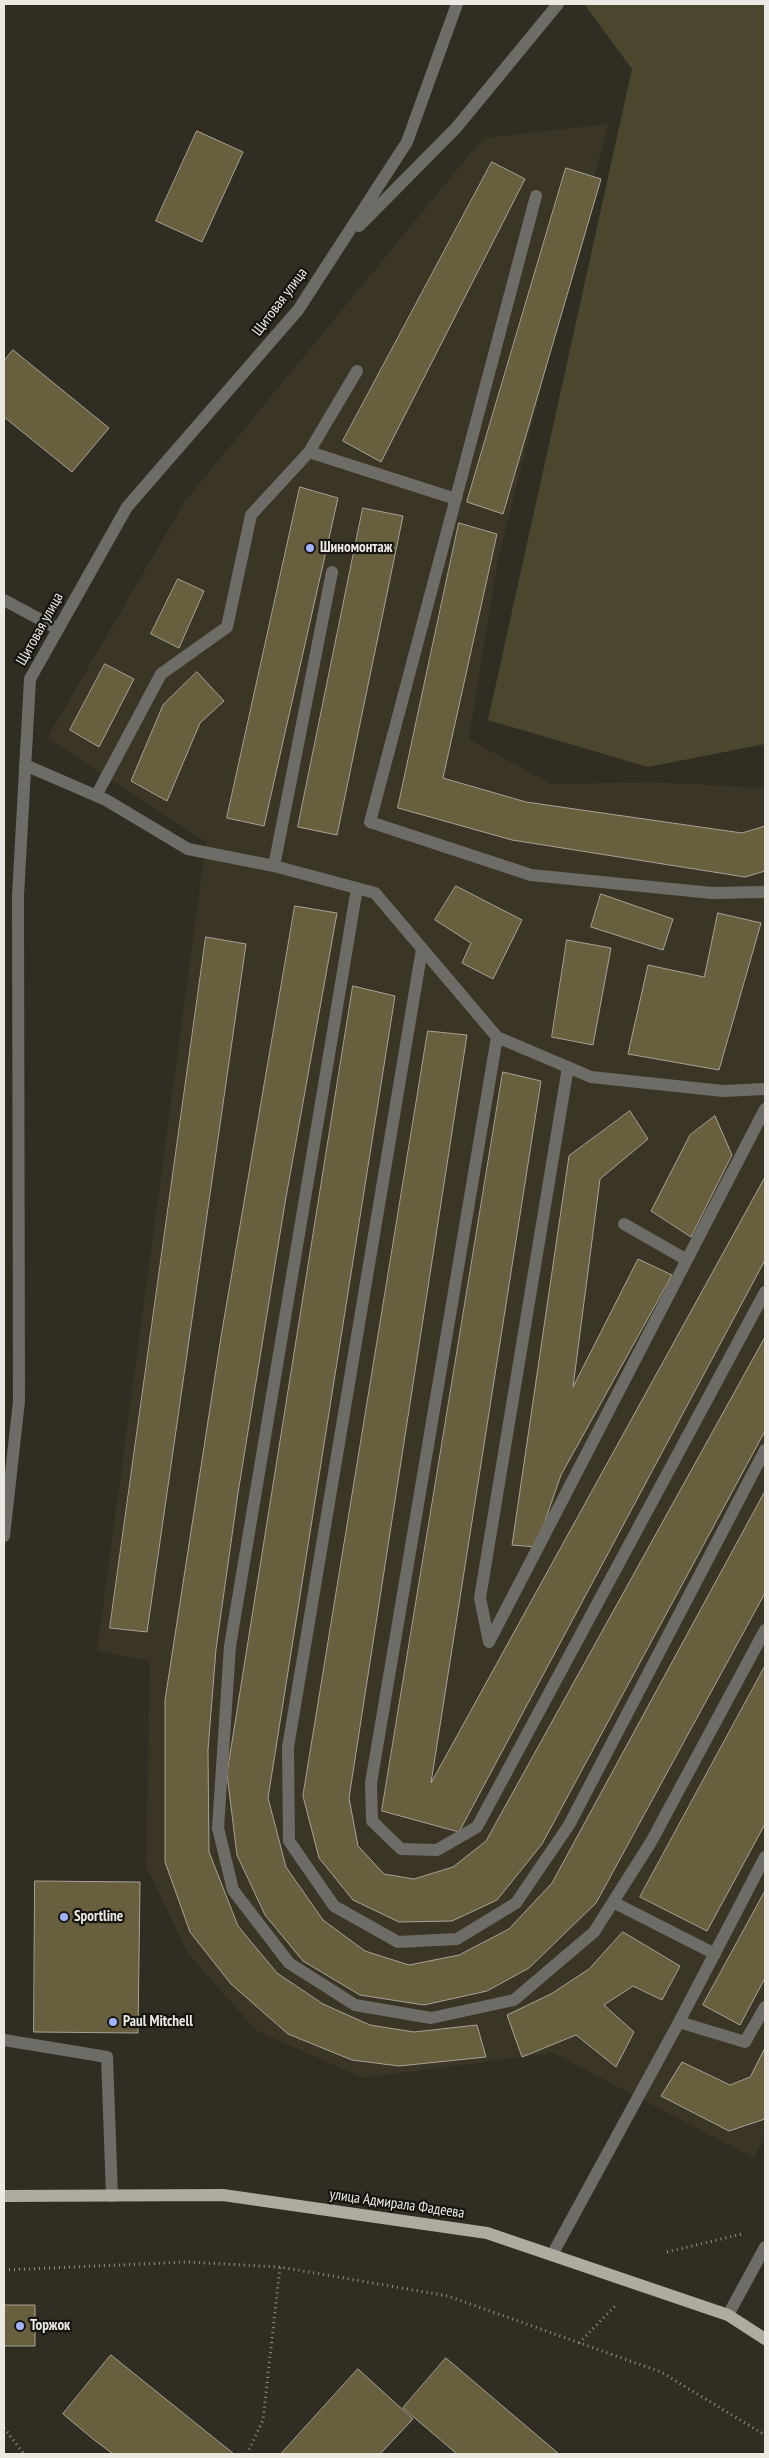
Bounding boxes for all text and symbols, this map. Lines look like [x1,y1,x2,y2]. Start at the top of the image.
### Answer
street label: Щитовая улица [249,264,311,340]
place label: Шиномонтаж [320,539,392,557]
marker: Шиномонтаж [304,542,316,554]
street label: Щитовая улица [13,589,67,669]
place label: Sportline [74,1908,123,1926]
marker: Sportline [58,1911,70,1923]
place label: Paul Mitchell [123,2013,193,2031]
marker: Paul Mitchell [107,2016,119,2028]
street label: улица Адмирала Фадеева [328,2186,466,2222]
place label: Торжок [30,2317,70,2335]
marker: Торжок [14,2320,26,2332]

